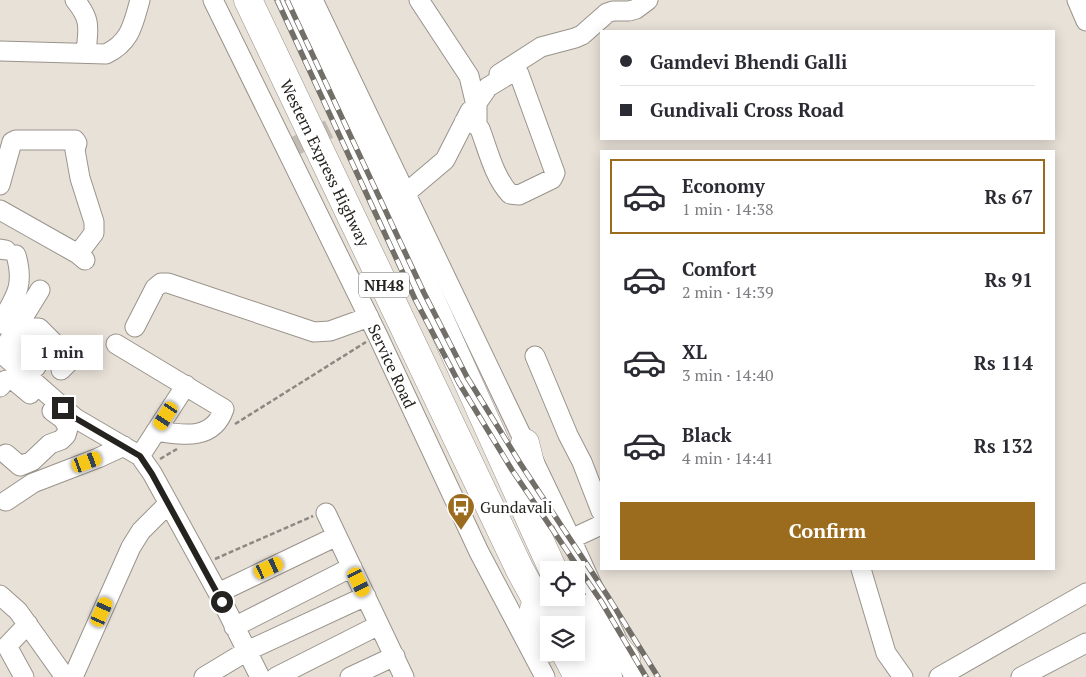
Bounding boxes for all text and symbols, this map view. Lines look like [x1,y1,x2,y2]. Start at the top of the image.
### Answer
text: Gamdevi Bhendi Galli [650,49,847,74]
street label: Western Express Highway [275,76,375,251]
text: Gundivali Cross Road [650,97,844,122]
text: Economy [682,173,765,198]
icon: car [622,174,667,219]
text: Rs 67 [985,184,1033,209]
text: 1 min · 14:38 [682,198,774,220]
text: Comfort [682,256,757,281]
icon: car [622,257,667,302]
text: Rs 91 [985,267,1033,292]
road number: NH48 [359,272,409,298]
text: 2 min · 14:39 [682,281,774,303]
street label: Service Road [363,320,421,412]
callout: 1 min [22,336,104,370]
text: XL [682,339,707,364]
icon: car [622,340,667,385]
text: 1 min [40,341,84,363]
text: Rs 114 [974,350,1033,375]
text: 3 min · 14:40 [682,364,774,386]
route end [52,397,74,419]
car [151,399,180,433]
text: Black [682,422,732,447]
icon: car [622,423,667,468]
text: Rs 132 [974,433,1033,458]
text: 4 min · 14:41 [682,447,774,469]
car [70,450,103,474]
bus stop icon: Gundavali [446,492,476,531]
place label: Gundavali [480,496,553,518]
button: Confirm [620,502,1035,560]
car [252,555,285,581]
map controls [540,561,585,661]
button: locate [540,561,585,606]
car [345,565,372,599]
route start [211,591,233,613]
car [89,595,114,629]
button: layers [540,616,585,661]

